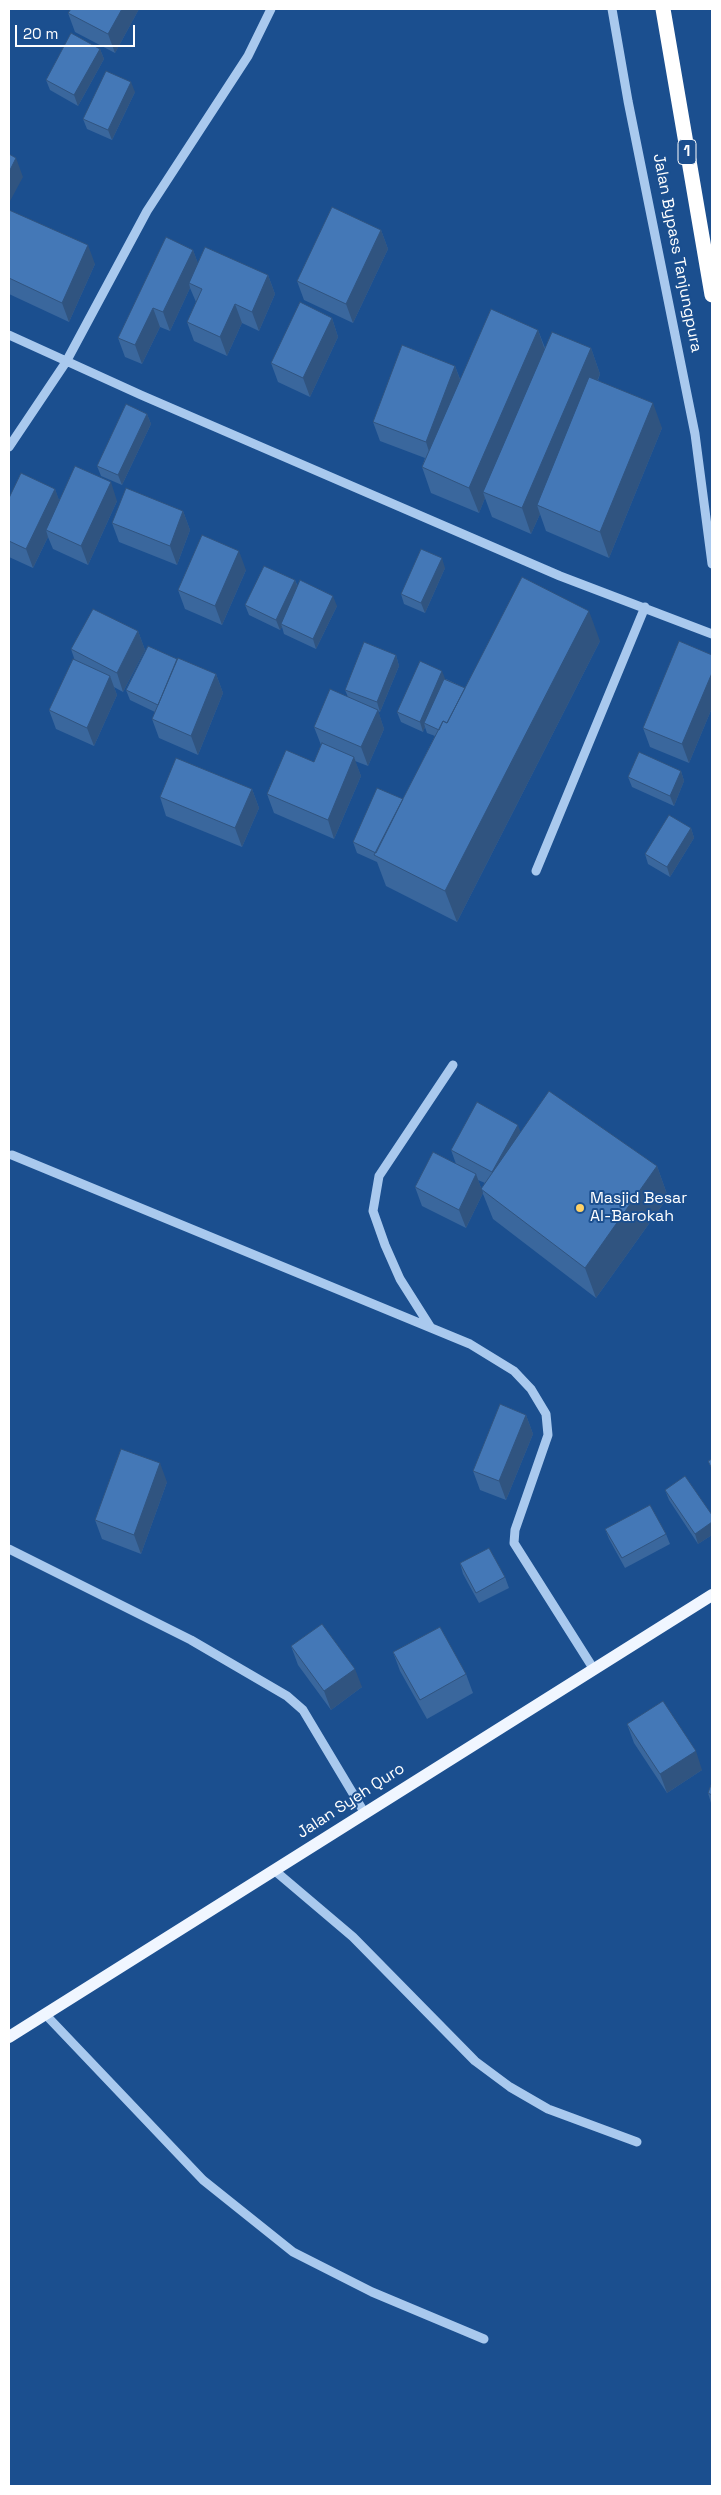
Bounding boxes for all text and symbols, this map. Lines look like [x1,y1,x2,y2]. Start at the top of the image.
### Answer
scale bar [18,15,138,47]
text: 20 m [23,24,58,43]
road number: 1 [678,140,696,164]
street label: Jalan Bypass Tanjungpura [648,152,706,354]
place label: Masjid Besar Al-Barokah [590,1189,687,1227]
marker: Masjid Besar Al-Barokah [574,1202,586,1214]
street label: Jalan Syeh Quro [294,1759,408,1843]

